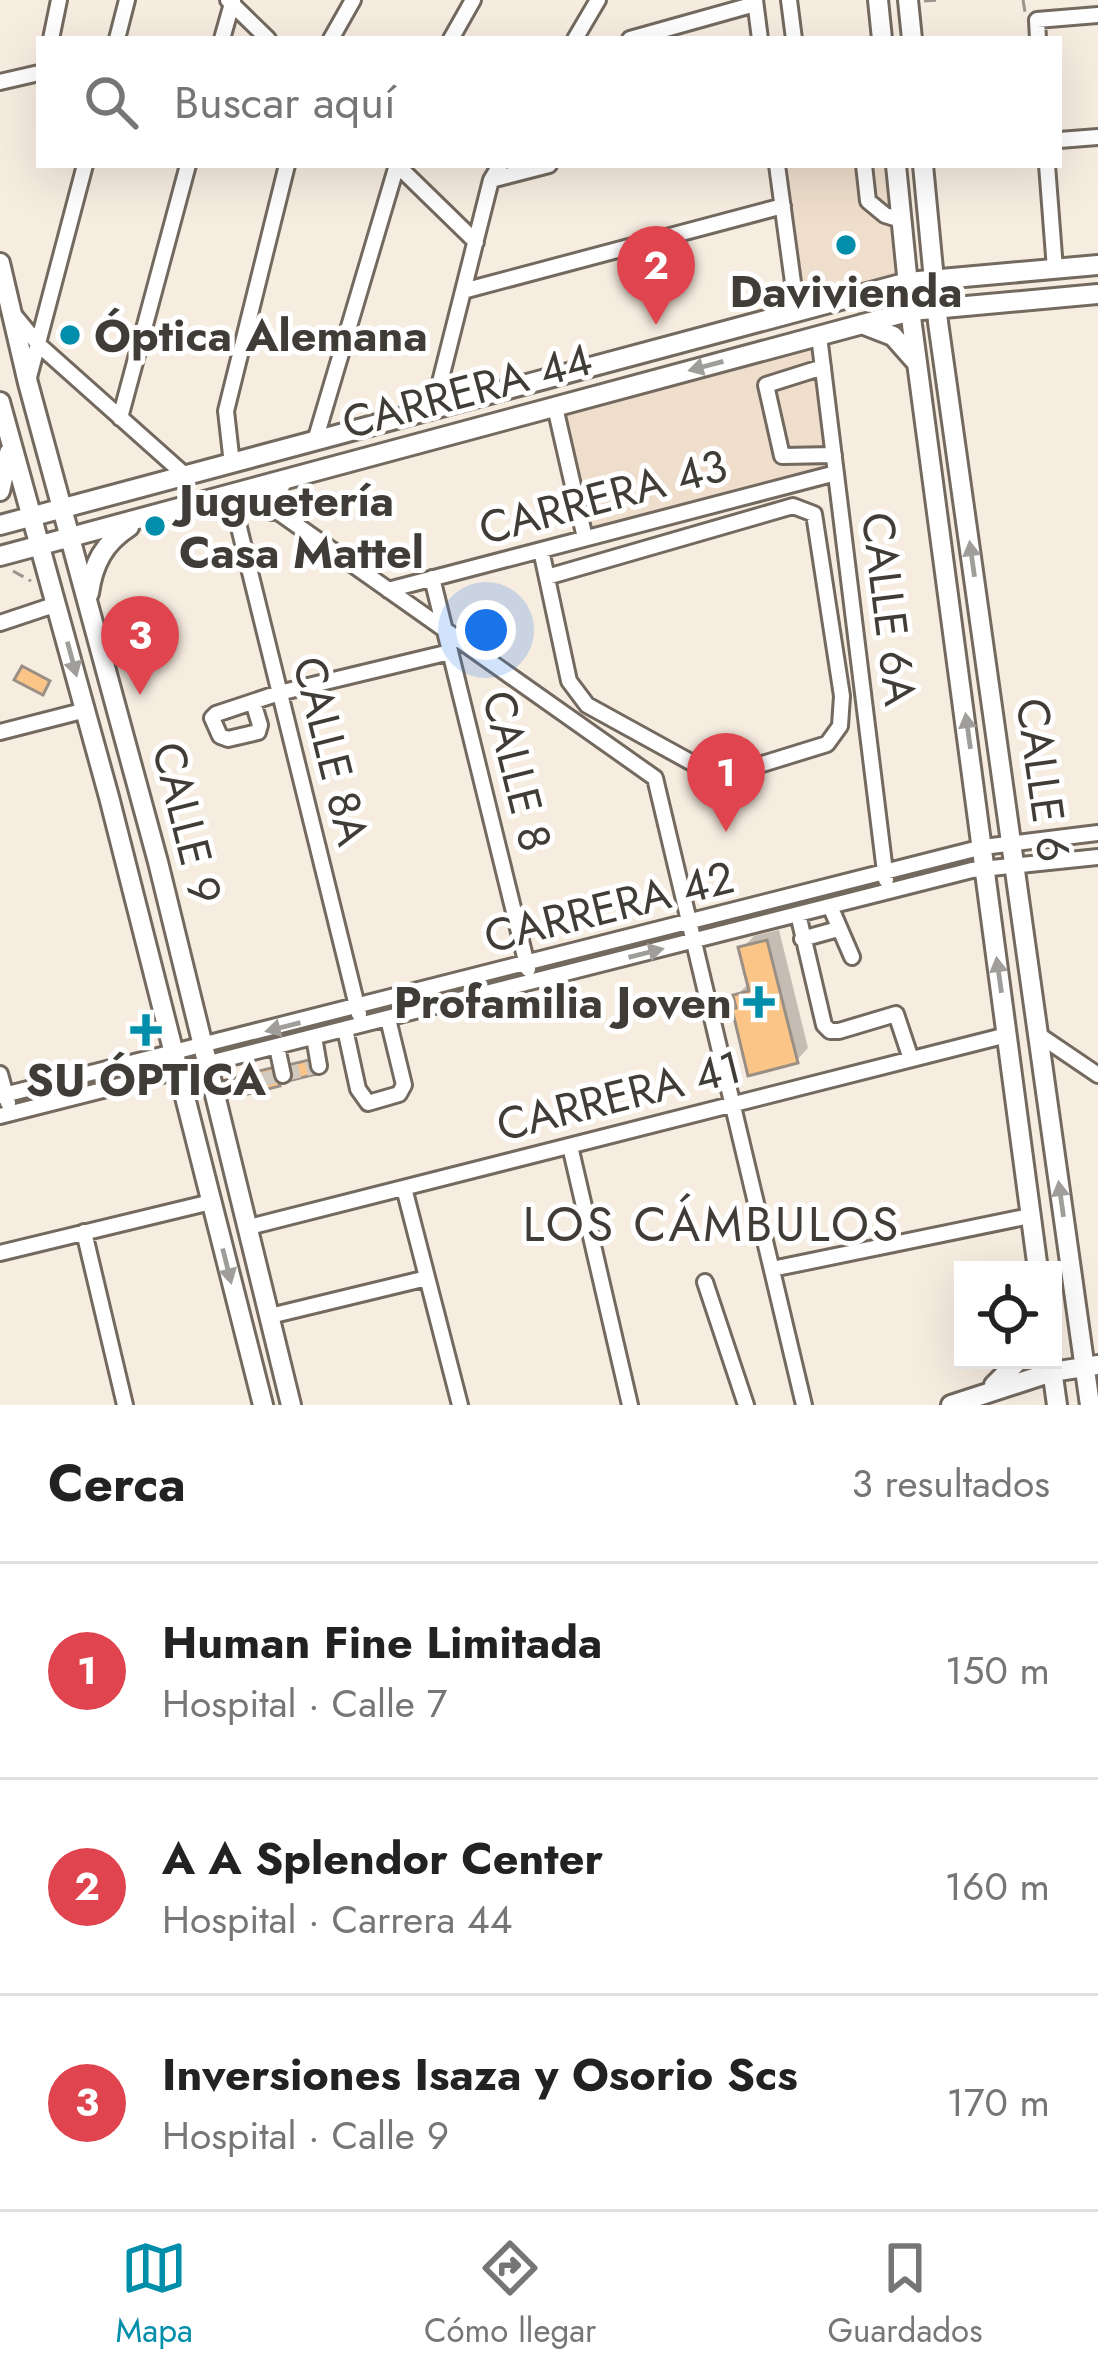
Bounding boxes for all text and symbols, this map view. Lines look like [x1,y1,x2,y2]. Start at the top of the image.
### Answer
search box [36,36,1062,168]
icon: search [78,69,144,135]
text: Buscar aquí [174,70,396,135]
pin: 2 [617,226,695,325]
marker: Davivienda [833,232,859,258]
place label: Davivienda [730,259,962,324]
place label: Óptica Alemana [94,303,428,368]
marker: Óptica Alemana [57,322,83,348]
street label: CARRERA 44 [335,326,599,456]
one-way arrow [687,358,724,377]
street label: CARRERA 43 [472,433,734,561]
place label: Juguetería Casa Mattel [171,468,424,585]
street label: CALLE 6A [845,509,933,710]
marker: Juguetería Casa Mattel [142,513,168,539]
one-way arrow [962,540,981,577]
pin: 3 [101,596,179,695]
your location [456,600,516,660]
one-way arrow [64,641,83,678]
street label: CALLE 8A [276,650,386,852]
street label: CALLE 8 [466,684,568,858]
street label: CALLE 6 [999,694,1087,866]
one-way arrow [958,712,977,749]
pin: 1 [687,733,765,832]
street label: CALLE 9 [136,735,238,911]
street label: CARRERA 42 [477,845,741,969]
one-way arrow [627,943,664,962]
one-way arrow [989,956,1008,993]
place label: Profamilia Joven [394,970,732,1035]
marker: Profamilia Joven [743,986,775,1018]
marker: SU ÓPTICA [130,1014,162,1046]
one-way arrow [265,1018,302,1037]
street label: CARRERA 41 [490,1034,748,1158]
place label: SU ÓPTICA [26,1047,267,1112]
one-way arrow [1051,1180,1070,1217]
district label: LOS CÁMBULOS [523,1190,901,1259]
one-way arrow [219,1248,238,1285]
map controls [954,1261,1062,1369]
button: locate [954,1261,1062,1369]
text: Cerca [48,1446,186,1520]
text: 3 resultados [852,1455,1050,1512]
text: Human Fine Limitada [162,1610,602,1675]
text: 1 [77,1642,97,1699]
text: 150 m [945,1642,1050,1699]
text: Hospital · Calle 7 [162,1675,447,1732]
text: A A Splendor Center [162,1826,603,1891]
text: 2 [74,1858,100,1915]
text: 160 m [944,1858,1050,1915]
text: Hospital · Carrera 44 [162,1891,513,1948]
text: Inversiones Isaza y Osorio Scs [162,2042,798,2107]
text: 3 [75,2074,99,2131]
text: 170 m [946,2074,1050,2131]
text: Hospital · Calle 9 [162,2107,449,2164]
tab: Mapa [116,2235,193,2354]
tab: Cómo llegar [424,2235,596,2354]
tab: Guardados [828,2235,982,2354]

